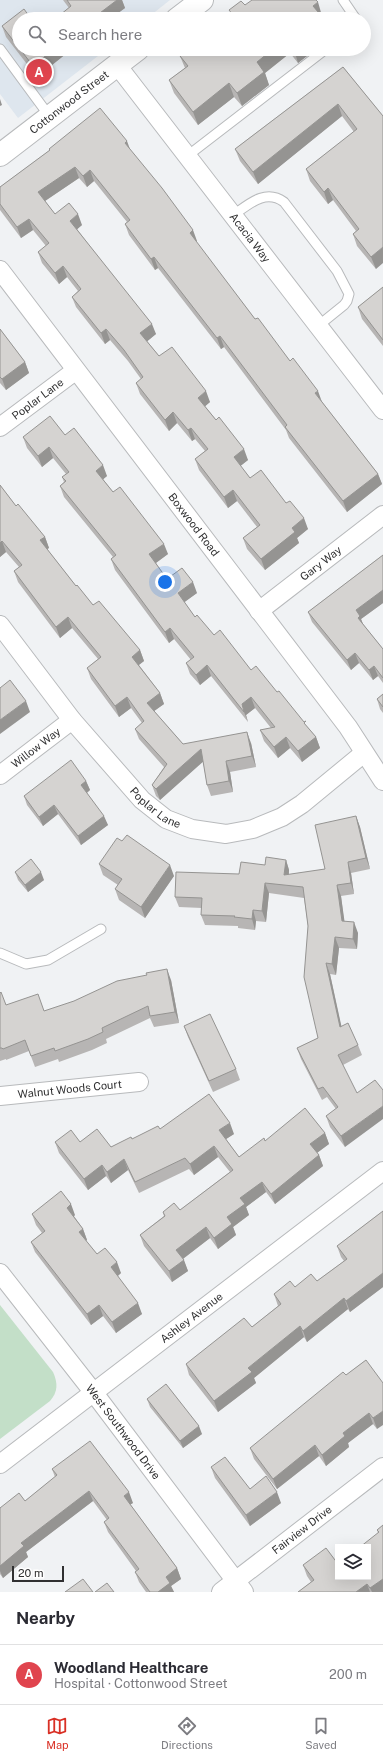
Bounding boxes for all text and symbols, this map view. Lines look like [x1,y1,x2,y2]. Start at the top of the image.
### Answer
search box [12,12,371,56]
icon: search [26,23,48,45]
text: Search here [58,26,142,43]
pin: A [26,57,52,87]
street label: Cottonwood Street [27,68,111,136]
street label: Acacia Way [227,211,273,265]
street label: Poplar Lane [10,376,66,422]
street label: Boxwood Road [166,491,222,558]
street label: Gary Way [298,544,344,583]
your location [155,572,175,592]
street label: Willow Way [9,725,63,770]
street label: Poplar Lane [128,785,183,830]
street label: Walnut Woods Court [17,1078,122,1100]
street label: Ashley Avenue [158,1290,225,1345]
street label: West Southwood Drive [84,1382,163,1482]
street label: Fairview Drive [270,1503,334,1556]
map controls [335,1544,371,1580]
button: layers [335,1544,371,1580]
scale bar [12,1564,64,1583]
text: 20 m [18,1567,43,1579]
text: Nearby [16,1608,75,1628]
text: Woodland Healthcare [54,1659,208,1676]
text: A [24,1667,34,1682]
text: 200 m [329,1667,367,1682]
text: Hospital · Cottonwood Street [54,1676,228,1691]
tab: Map [46,1715,69,1751]
tab: Directions [161,1715,213,1751]
tab: Saved [305,1715,337,1751]

